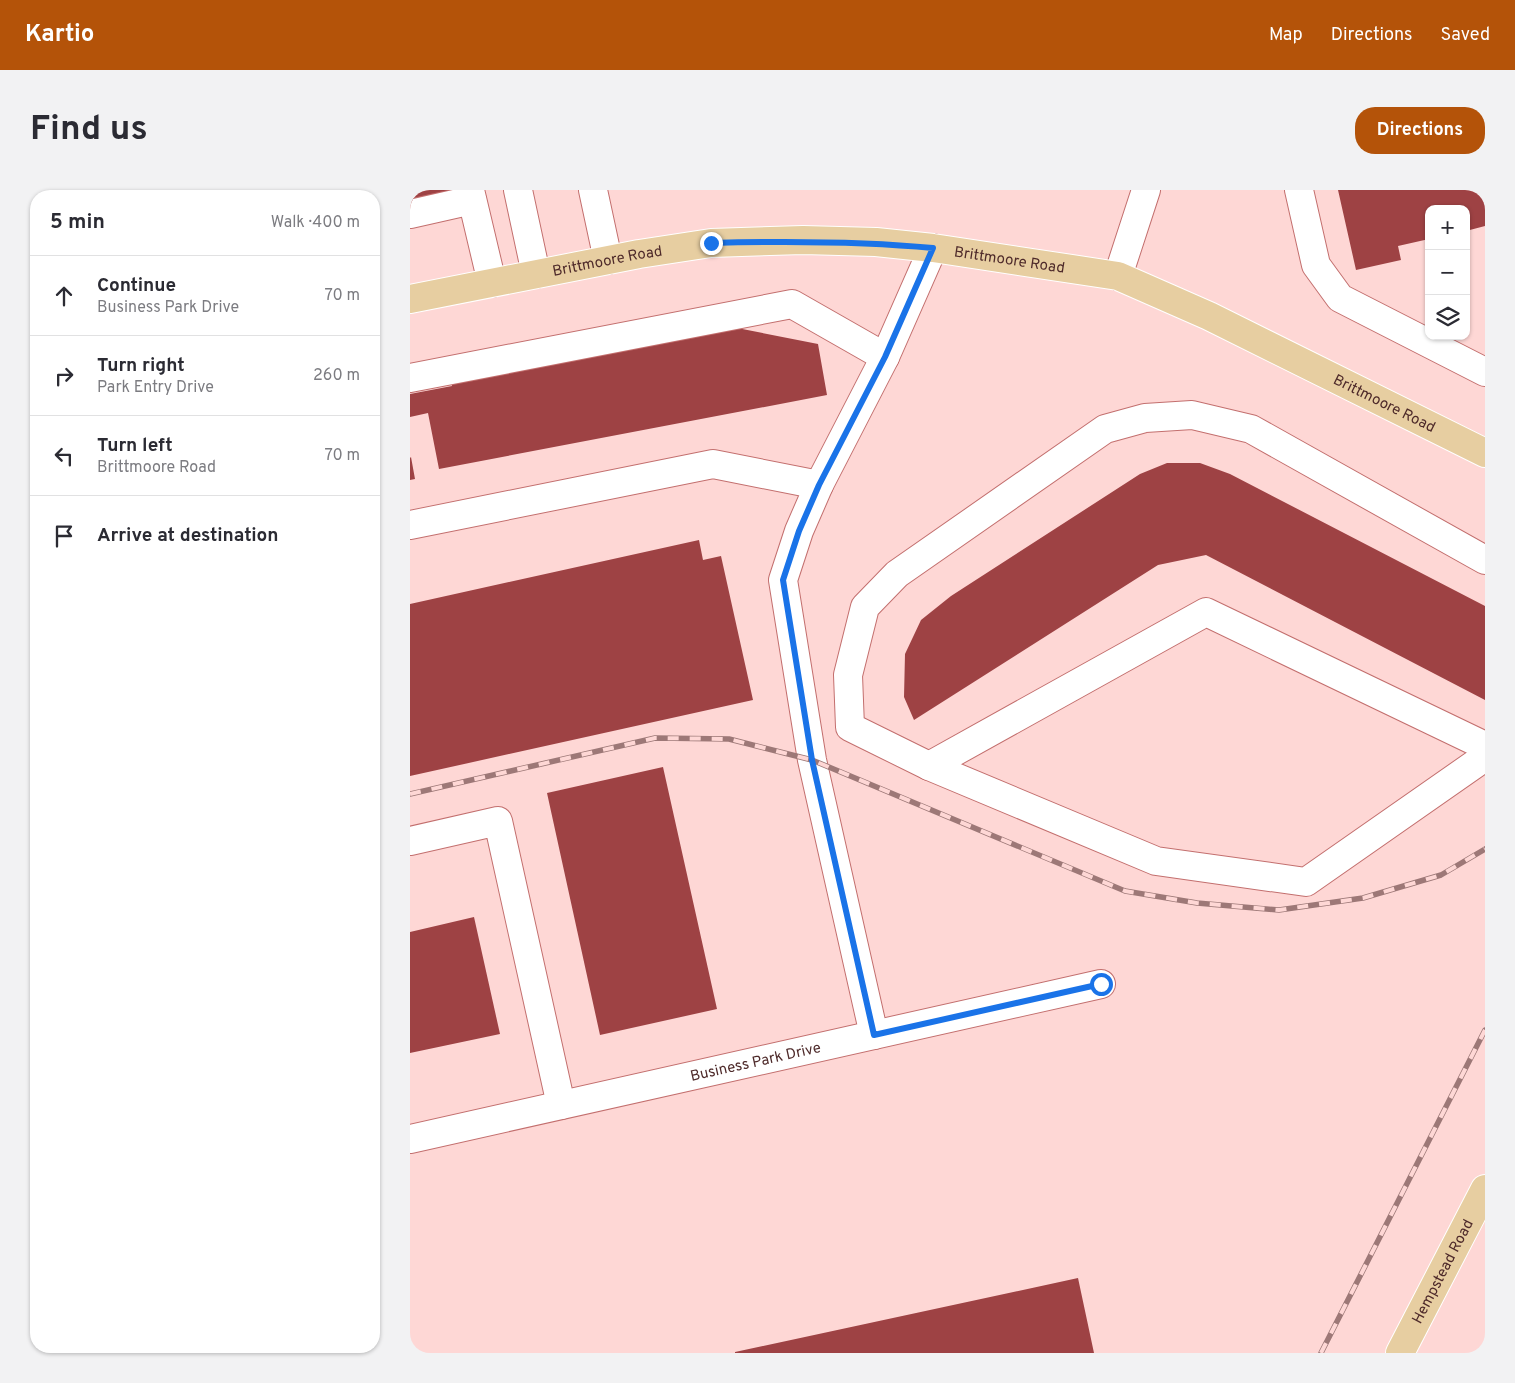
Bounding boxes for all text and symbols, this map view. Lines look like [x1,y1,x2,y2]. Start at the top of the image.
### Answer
text: Kartio [25,20,94,50]
text: Map [1269,24,1303,47]
text: Directions [1331,24,1413,47]
text: Saved [1441,24,1490,47]
button: Directions [1355,107,1485,154]
text: Find us [30,108,148,152]
map controls [1425,205,1470,340]
button: + [1425,205,1470,250]
text: 5 min [50,209,105,236]
text: Walk · 400 m [271,213,360,233]
route end [700,232,723,255]
street label: Brittmoore Road [551,243,664,282]
street label: Brittmoore Road [953,243,1066,279]
button: − [1425,250,1470,295]
text: Continue [97,274,176,298]
icon: ahead [50,282,78,310]
text: 70 m [325,286,360,306]
button: layers [1425,295,1470,340]
text: Business Park Drive [97,298,239,318]
text: Turn right [97,354,185,378]
icon: right [50,362,78,390]
text: 260 m [313,366,360,386]
street label: Brittmoore Road [1330,371,1438,438]
text: Park Entry Drive [97,378,214,398]
text: Turn left [97,434,173,458]
icon: left [50,442,78,470]
text: 70 m [325,446,360,466]
text: Brittmoore Road [97,458,216,478]
icon: arrive [50,522,78,550]
text: Arrive at destination [97,524,278,548]
route start [1090,973,1113,996]
street label: Business Park Drive [689,1039,823,1087]
street label: Hempstead Road [1409,1216,1479,1328]

